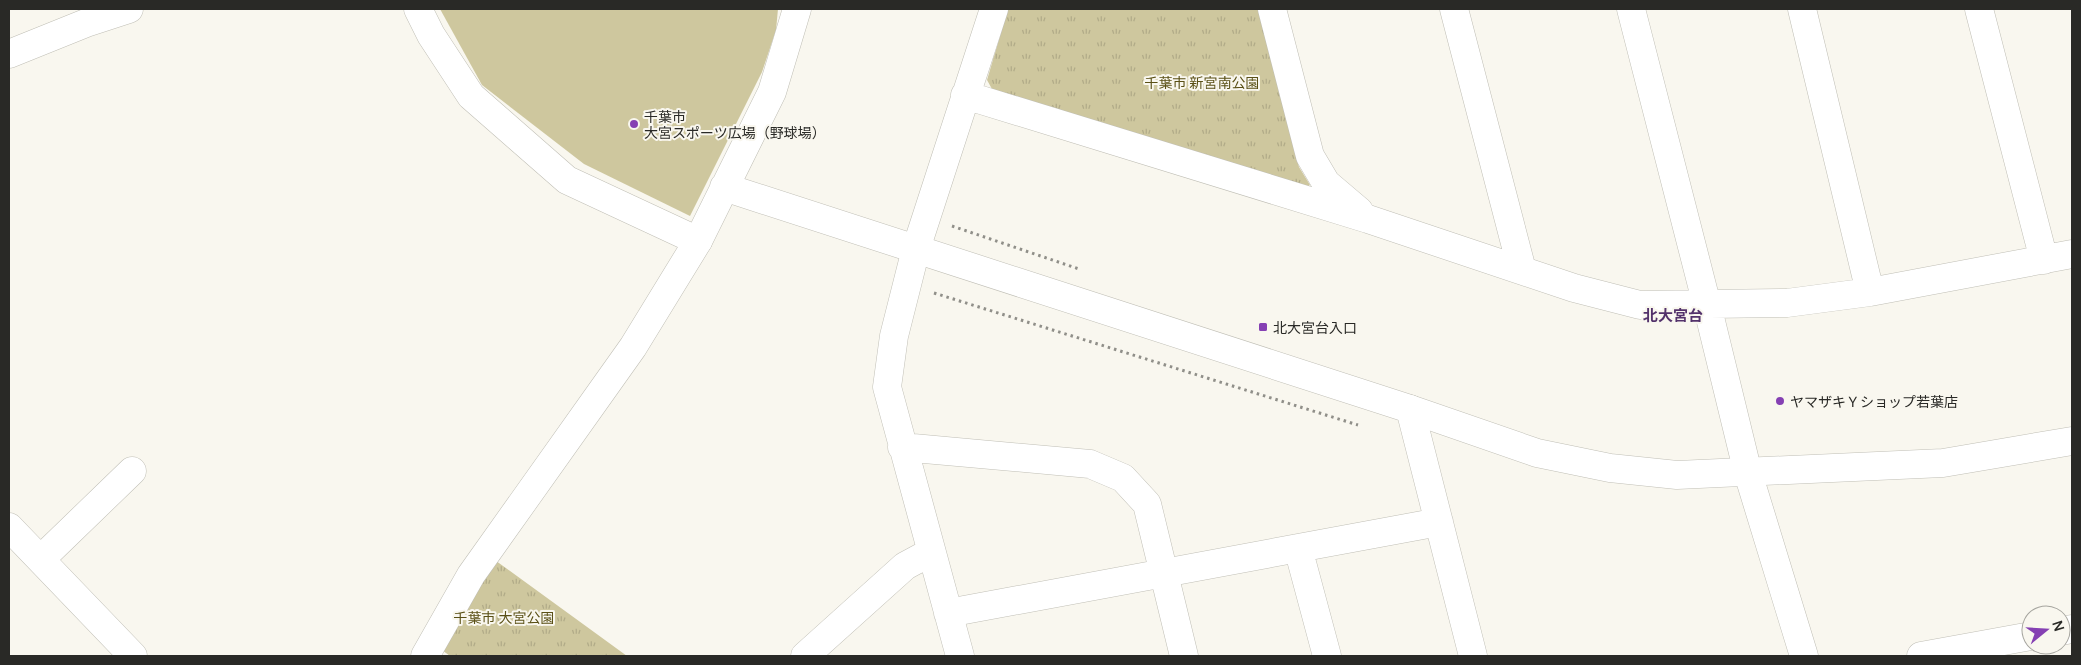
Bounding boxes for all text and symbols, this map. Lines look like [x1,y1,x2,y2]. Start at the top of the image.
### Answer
park label: 千葉市 新宮南公園 [1145,73,1259,92]
place label: 千葉市 大宮スポーツ広場（野球場） [644,107,826,142]
marker: 千葉市 大宮スポーツ広場（野球場） [628,118,640,130]
district label: 北大宮台 [1643,305,1703,326]
place label: 北大宮台入口 [1273,318,1357,337]
marker: 北大宮台入口 [1257,321,1269,333]
place label: ヤマザキＹショップ若葉店 [1790,392,1958,411]
marker: ヤマザキＹショップ若葉店 [1774,395,1786,407]
north arrow [2021,605,2071,655]
park label: 千葉市 大宮公園 [454,608,554,627]
text: N [2048,618,2069,634]

